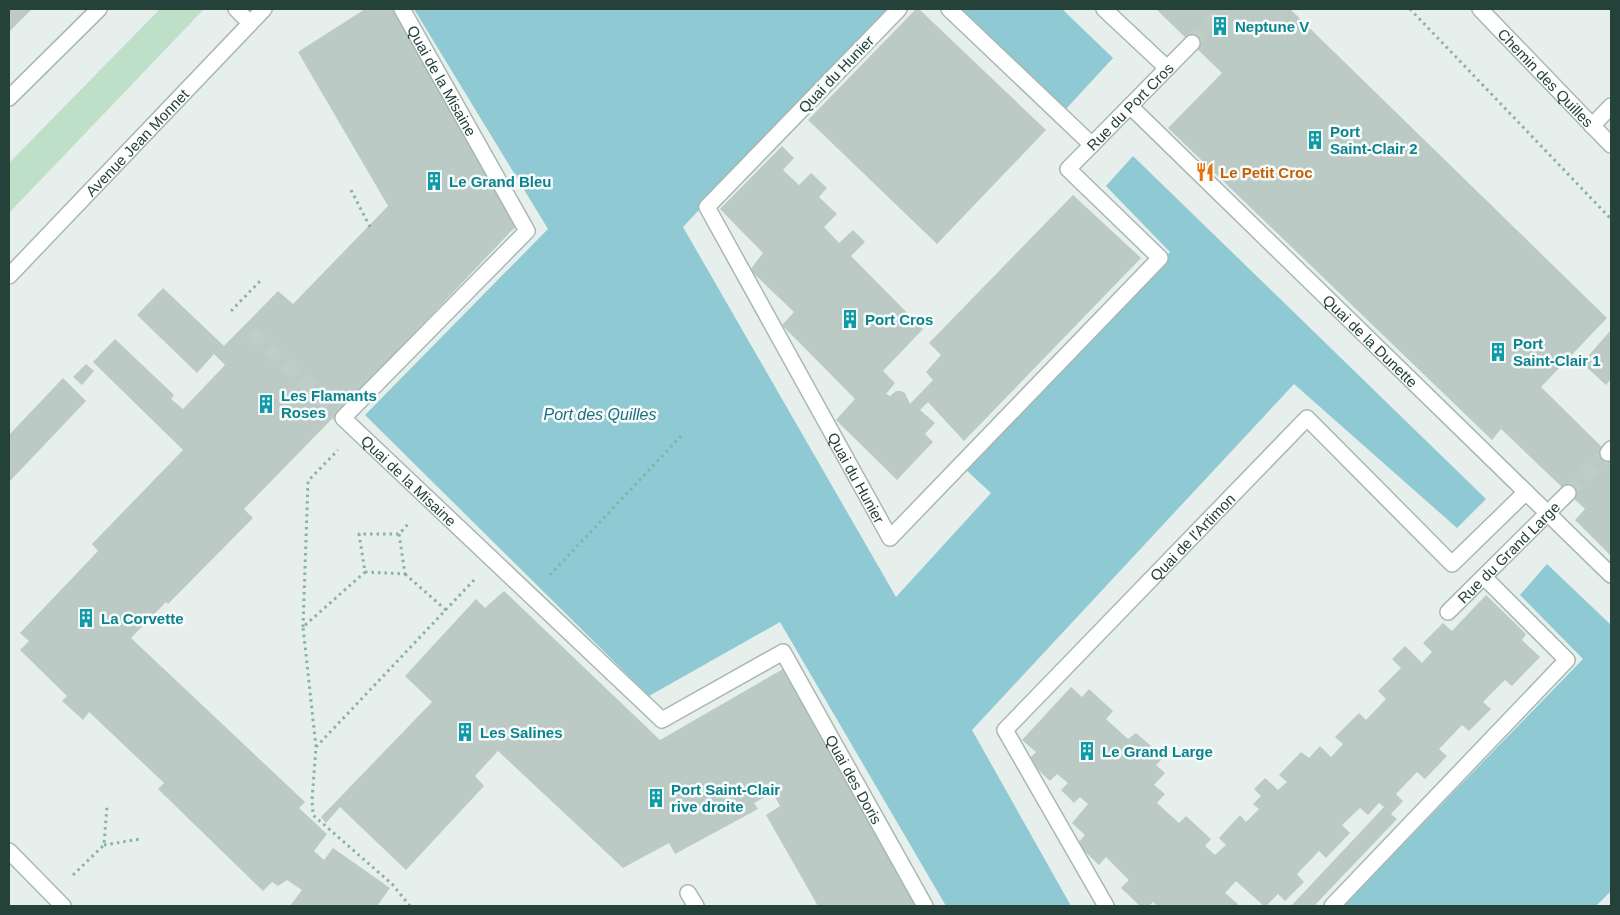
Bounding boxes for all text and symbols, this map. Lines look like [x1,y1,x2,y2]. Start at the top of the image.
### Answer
building icon: Neptune V [1209,15,1231,37]
place label: Neptune V [1235,18,1309,35]
street label: Quai de la Misaine [404,22,480,139]
street label: Chemin des Quilles [1495,25,1597,130]
street label: Quai du Hunier [795,32,877,116]
street label: Rue du Port Cros [1083,59,1176,154]
street label: Avenue Jean Monnet [82,85,192,199]
place label: Port Saint-Clair 2 [1330,123,1418,157]
building icon: Port Saint-Clair 2 [1304,129,1326,151]
restaurant icon: Le Petit Croc [1194,161,1216,183]
place label: Le Petit Croc [1220,164,1313,181]
building icon: Le Grand Bleu [423,170,445,192]
place label: Le Grand Bleu [449,173,552,190]
street label: Quai de la Dunette [1320,291,1421,390]
building icon: Port Cros [839,308,861,330]
place label: Port Cros [865,311,933,328]
place label: Port Saint-Clair 1 [1513,335,1601,369]
building icon: Port Saint-Clair 1 [1487,341,1509,363]
place label: Les Flamants Roses [281,387,377,421]
building icon: Les Flamants Roses [255,393,277,415]
water label: Port des Quilles [544,406,656,423]
street label: Quai du Hunier [825,429,888,526]
street label: Quai de la Misaine [358,432,460,529]
street label: Quai de l'Artimon [1146,490,1238,584]
street label: Rue du Grand Large [1454,498,1563,606]
building icon: La Corvette [75,607,97,629]
place label: La Corvette [101,610,184,627]
building icon: Les Salines [454,721,476,743]
place label: Les Salines [480,724,563,741]
street label: Quai des Doris [823,732,886,827]
building icon: Le Grand Large [1076,740,1098,762]
place label: Le Grand Large [1102,743,1213,760]
place label: Port Saint-Clair rive droite [671,781,780,815]
building icon: Port Saint-Clair rive droite [645,787,667,809]

